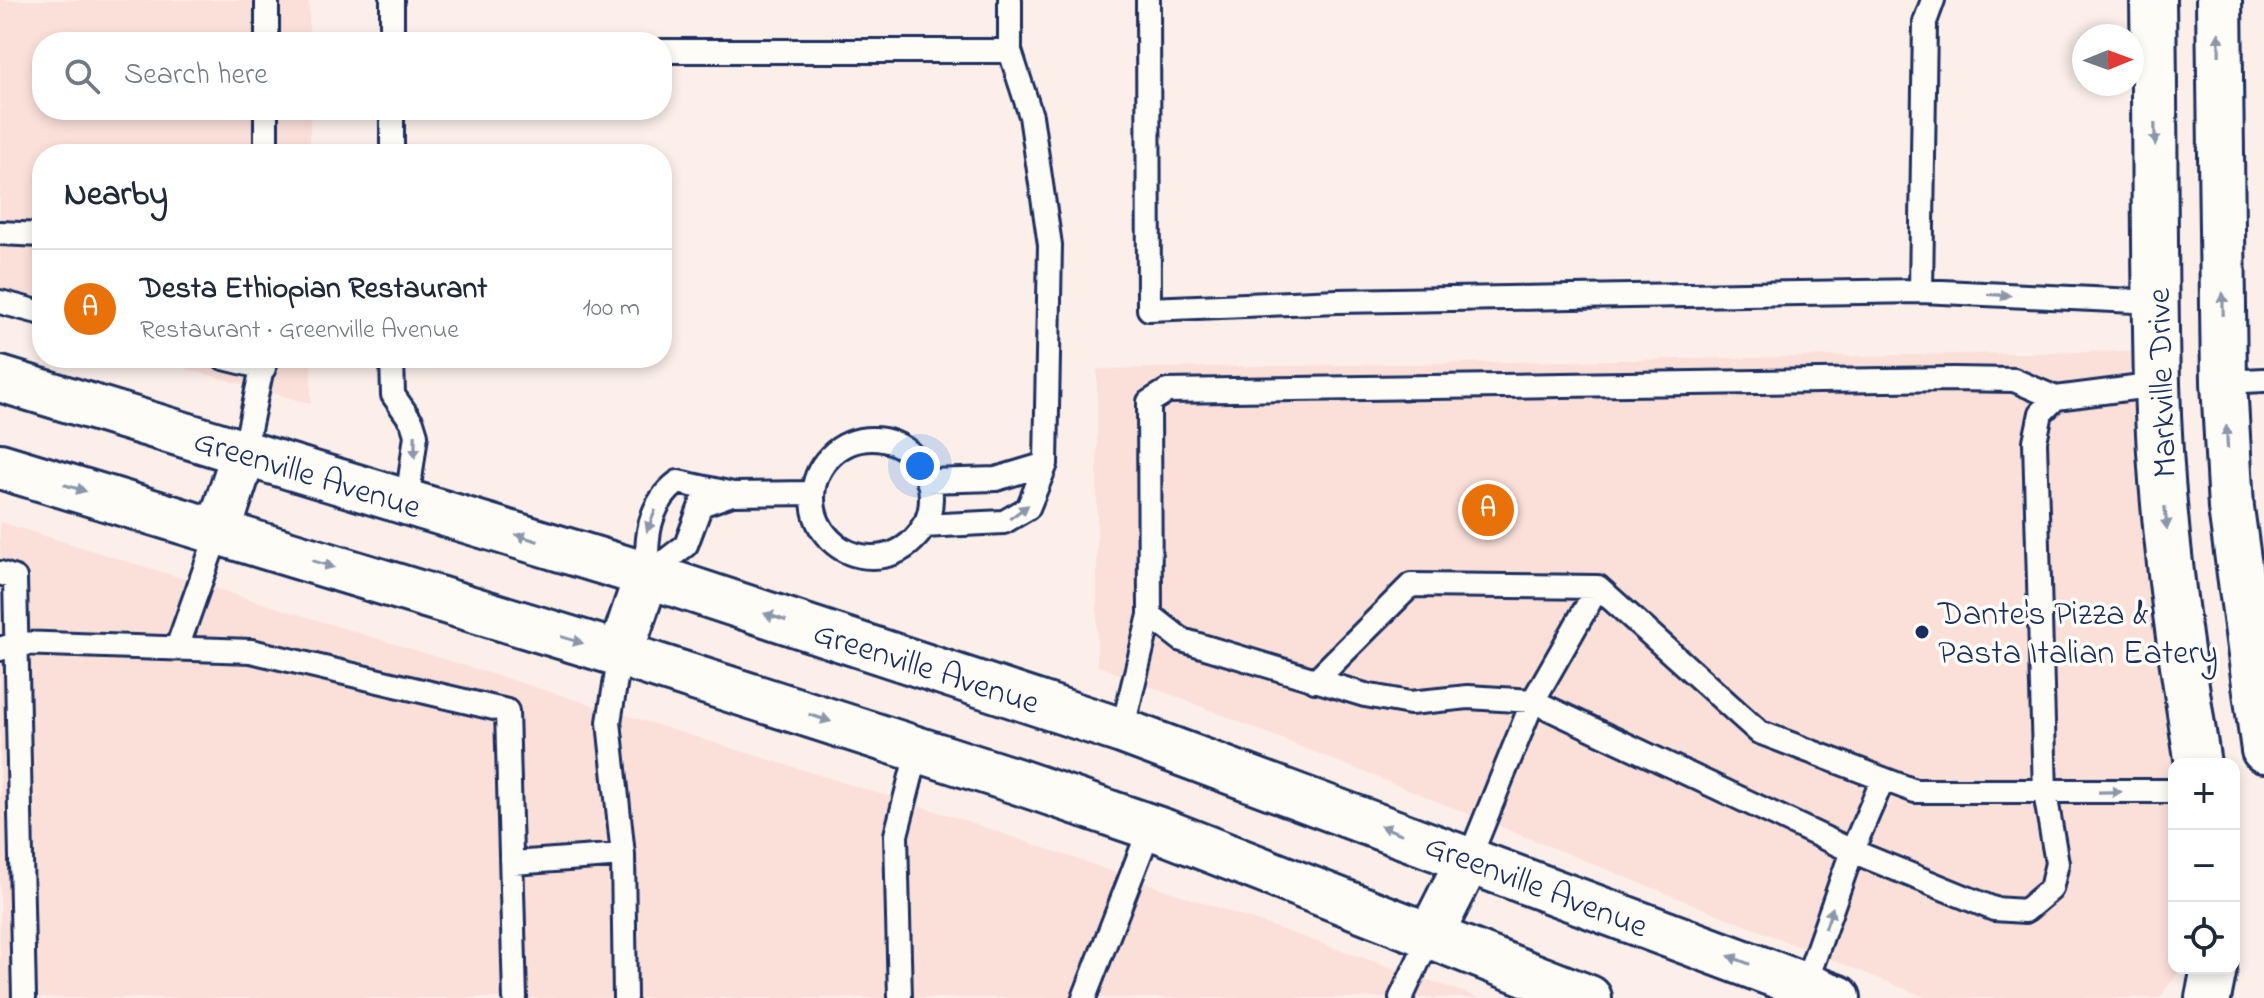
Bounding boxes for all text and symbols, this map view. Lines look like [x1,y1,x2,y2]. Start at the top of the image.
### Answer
north arrow [2072,24,2144,96]
one-way arrow [2213,31,2226,56]
search box [32,32,672,120]
icon: search [60,54,104,98]
text: Search here [124,54,268,98]
one-way arrow [2149,122,2161,147]
text: Nearby [64,171,168,221]
text: Desta Ethiopian Restaurant [140,268,487,312]
street label: Markville Drive [2136,286,2192,479]
one-way arrow [1987,288,2012,301]
text: A [82,290,98,328]
text: 100 m [583,290,640,328]
one-way arrow [2217,291,2229,316]
text: Restaurant · Greenville Avenue [140,312,459,350]
street label: Greenville Avenue [187,418,427,534]
one-way arrow [2221,424,2234,449]
one-way arrow [409,434,421,459]
your location [900,446,940,486]
pin: A [1462,480,1514,540]
one-way arrow [63,482,87,495]
one-way arrow [1008,504,1030,520]
one-way arrow [2160,506,2173,531]
one-way arrow [644,509,657,533]
one-way arrow [514,531,538,544]
one-way arrow [312,558,336,571]
place label: Dante's Pizza & Pasta Italian Eatery [1937,591,2218,680]
one-way arrow [762,610,786,622]
street label: Greenville Avenue [806,610,1046,730]
marker: Dante's Pizza & Pasta Italian Eatery [1913,623,1931,641]
one-way arrow [560,634,584,647]
one-way arrow [808,712,832,725]
map controls [2168,758,2240,974]
button: + [2168,758,2240,830]
one-way arrow [2098,785,2123,798]
street label: Greenville Avenue [1417,822,1655,953]
one-way arrow [1379,823,1403,836]
button: − [2168,830,2240,902]
button: locate [2168,902,2240,974]
one-way arrow [1823,906,1835,930]
one-way arrow [1727,954,1751,966]

